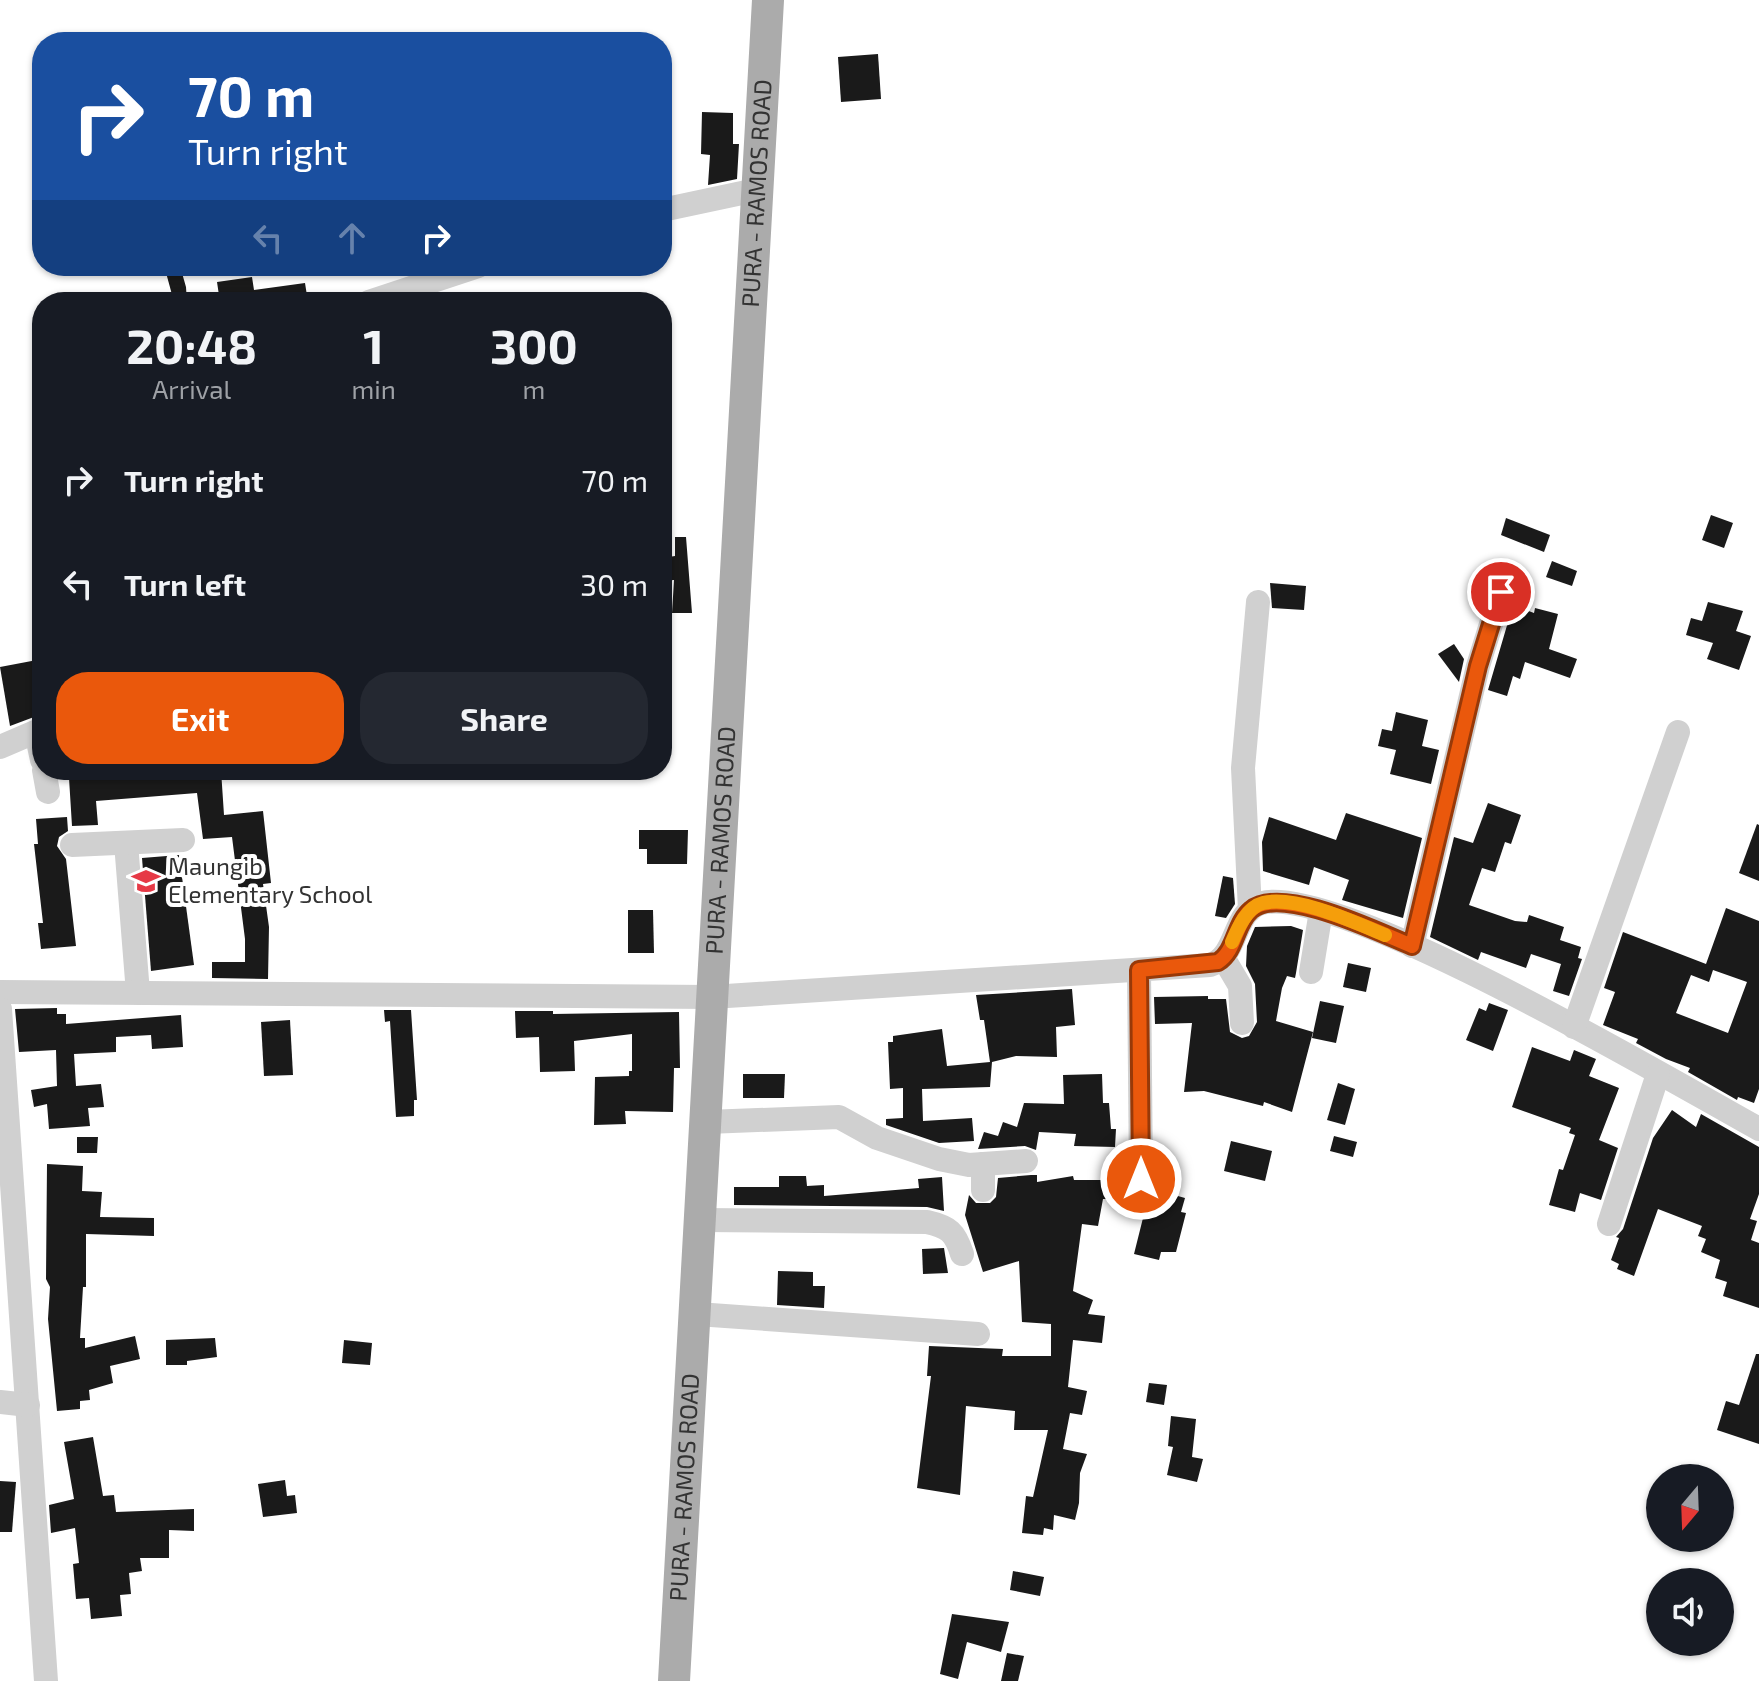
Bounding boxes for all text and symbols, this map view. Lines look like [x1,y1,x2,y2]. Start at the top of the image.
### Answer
text: 70 m [188,61,314,128]
icon: right [56,64,160,168]
street label: PURA - RAMOS ROAD [735,78,777,308]
text: Turn right [188,129,348,172]
icon: left [246,216,290,260]
icon: ahead [330,216,374,260]
icon: right [414,216,458,260]
text: 20:48 [126,316,257,374]
text: 1 [363,316,384,374]
text: 300 [490,316,578,374]
text: Arrival [152,373,231,404]
text: min [351,373,396,404]
text: m [522,373,545,404]
icon: right [56,458,100,502]
text: Turn right [124,462,264,498]
text: 70 m [582,462,648,498]
pin [1467,558,1535,626]
icon: left [56,562,100,606]
text: Turn left [124,566,246,602]
text: 30 m [580,566,648,602]
icon: arrive [1479,570,1523,614]
button: Exit [56,672,344,764]
button: Share [360,672,648,764]
street label: PURA - RAMOS ROAD [699,725,740,955]
place label: Maungib Elementary School [168,851,372,908]
school or university icon: Maungib Elementary School [131,866,161,896]
position arrow [1099,1137,1183,1221]
street label: PURA - RAMOS ROAD [662,1372,704,1602]
north arrow [1646,1464,1734,1552]
map controls [1646,1464,1734,1656]
button: sound [1646,1568,1734,1656]

